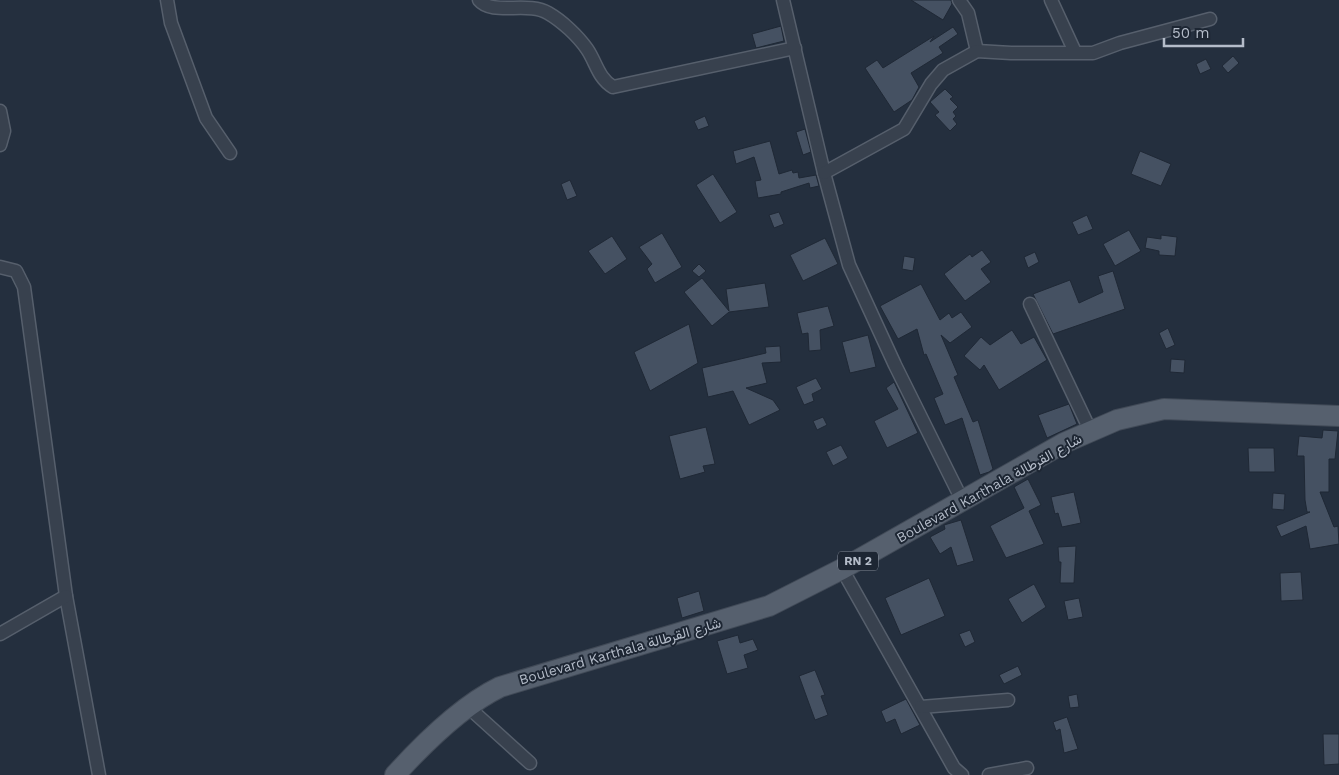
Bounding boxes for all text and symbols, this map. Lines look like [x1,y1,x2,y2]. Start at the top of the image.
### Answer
scale bar [1164,15,1243,47]
text: 50 m [1172,24,1209,42]
street label: Boulevard Karthala شارع القرطالة [894,430,1086,548]
road number: RN 2 [838,552,878,570]
street label: Boulevard Karthala شارع القرطالة [517,614,724,690]

